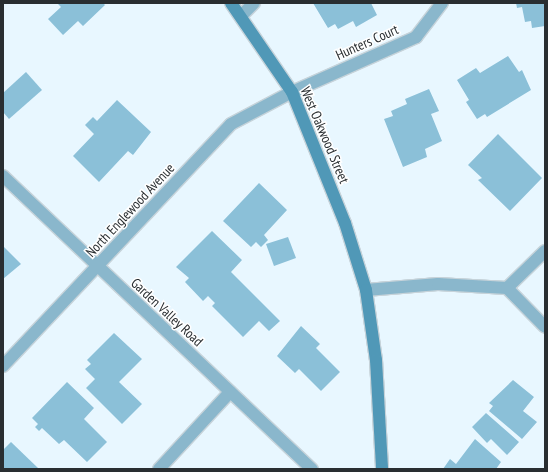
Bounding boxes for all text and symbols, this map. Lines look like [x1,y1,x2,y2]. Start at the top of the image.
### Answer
street label: Hunters Court [333,21,401,63]
street label: West Oakwood Street [297,84,353,186]
street label: North Englewood Avenue [82,159,178,261]
street label: Garden Valley Road [127,274,207,350]

